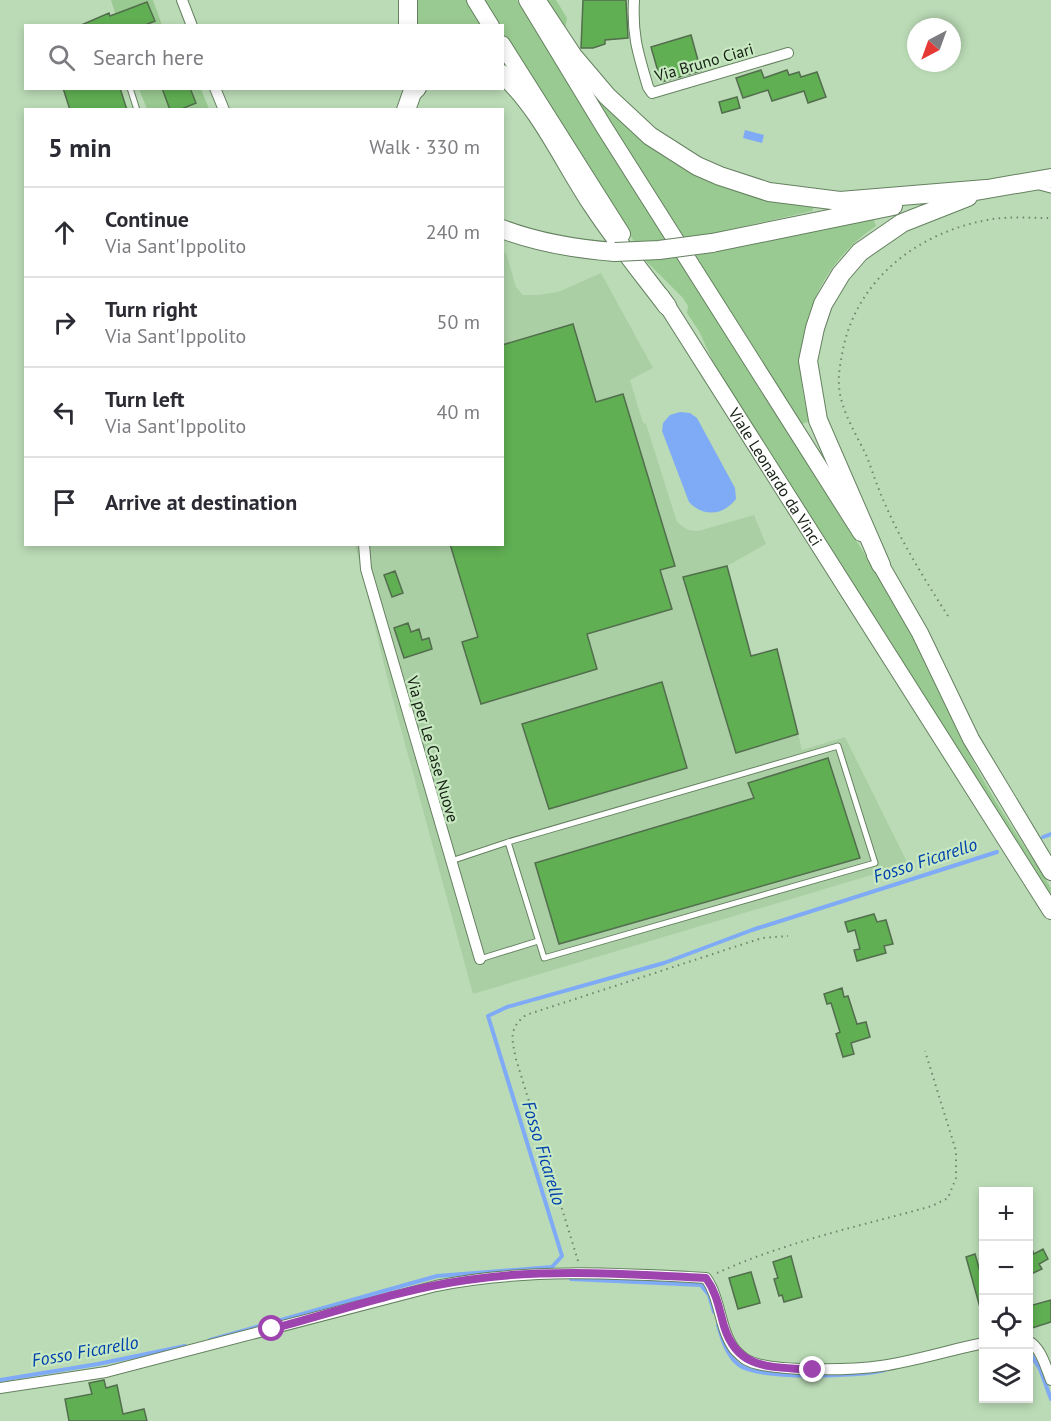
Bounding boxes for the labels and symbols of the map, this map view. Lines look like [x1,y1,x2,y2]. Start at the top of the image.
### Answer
north arrow [907,18,961,72]
street label: Via Bruno Ciari [651,38,756,86]
street label: Viale Leonardo da Vinci [724,403,827,550]
street label: Via per Le Case Nuove [402,673,463,824]
water label: Fosso Ficarello [870,832,980,888]
water label: Fosso Ficarello [517,1098,571,1208]
route start [258,1315,284,1341]
water label: Fosso Ficarello [30,1330,140,1372]
route end [799,1356,825,1382]

